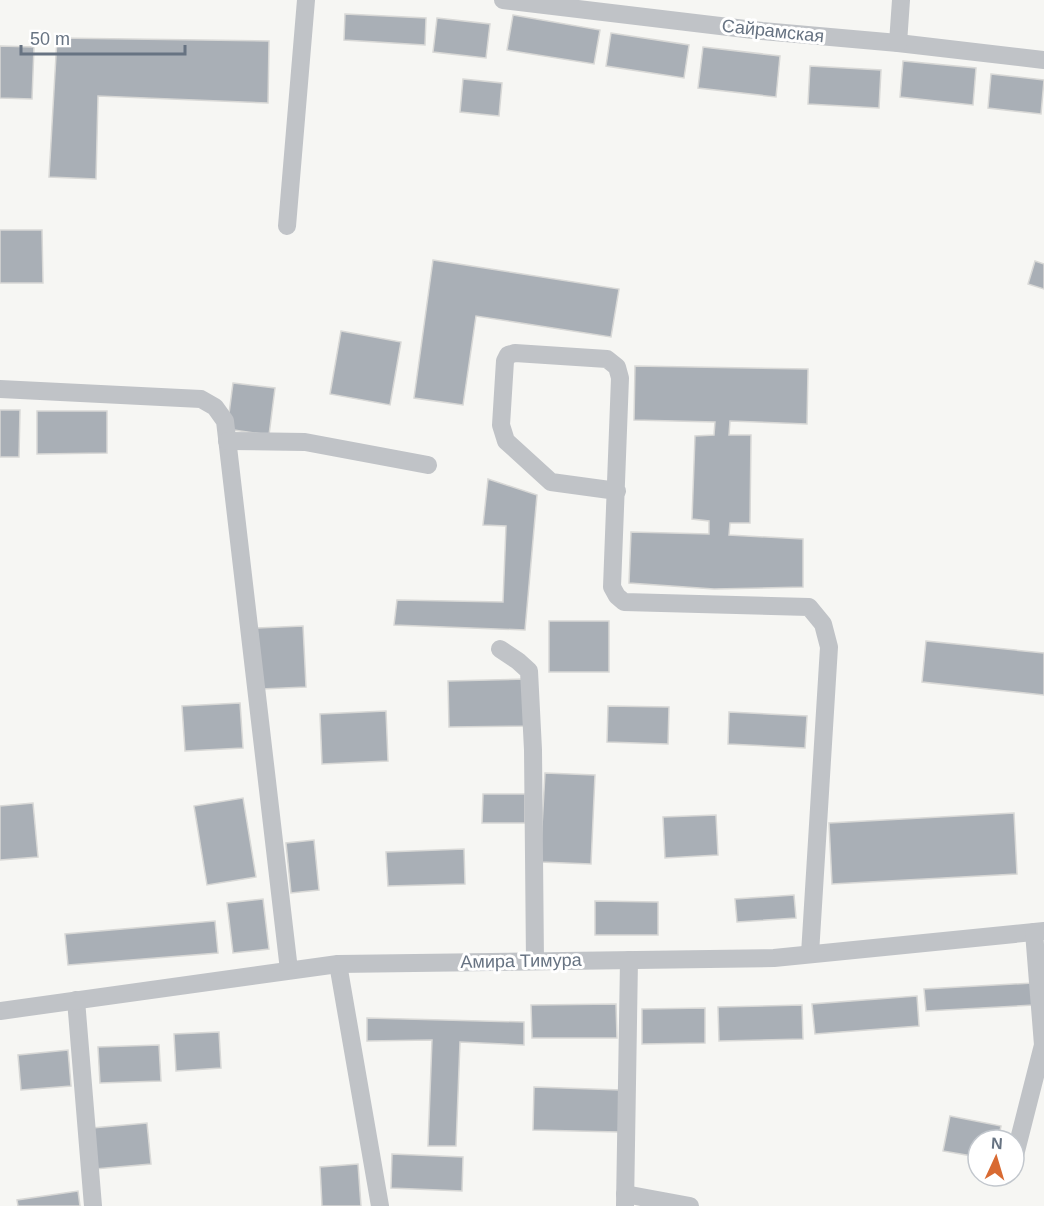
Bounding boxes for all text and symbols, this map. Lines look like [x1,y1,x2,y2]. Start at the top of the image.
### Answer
street label: Сайрамская [721,16,825,46]
scale bar [21,18,184,56]
text: 50 m [30,29,70,49]
street label: Амира Тимура [460,950,583,972]
north arrow [966,1128,1026,1188]
text: N [991,1135,1003,1152]

